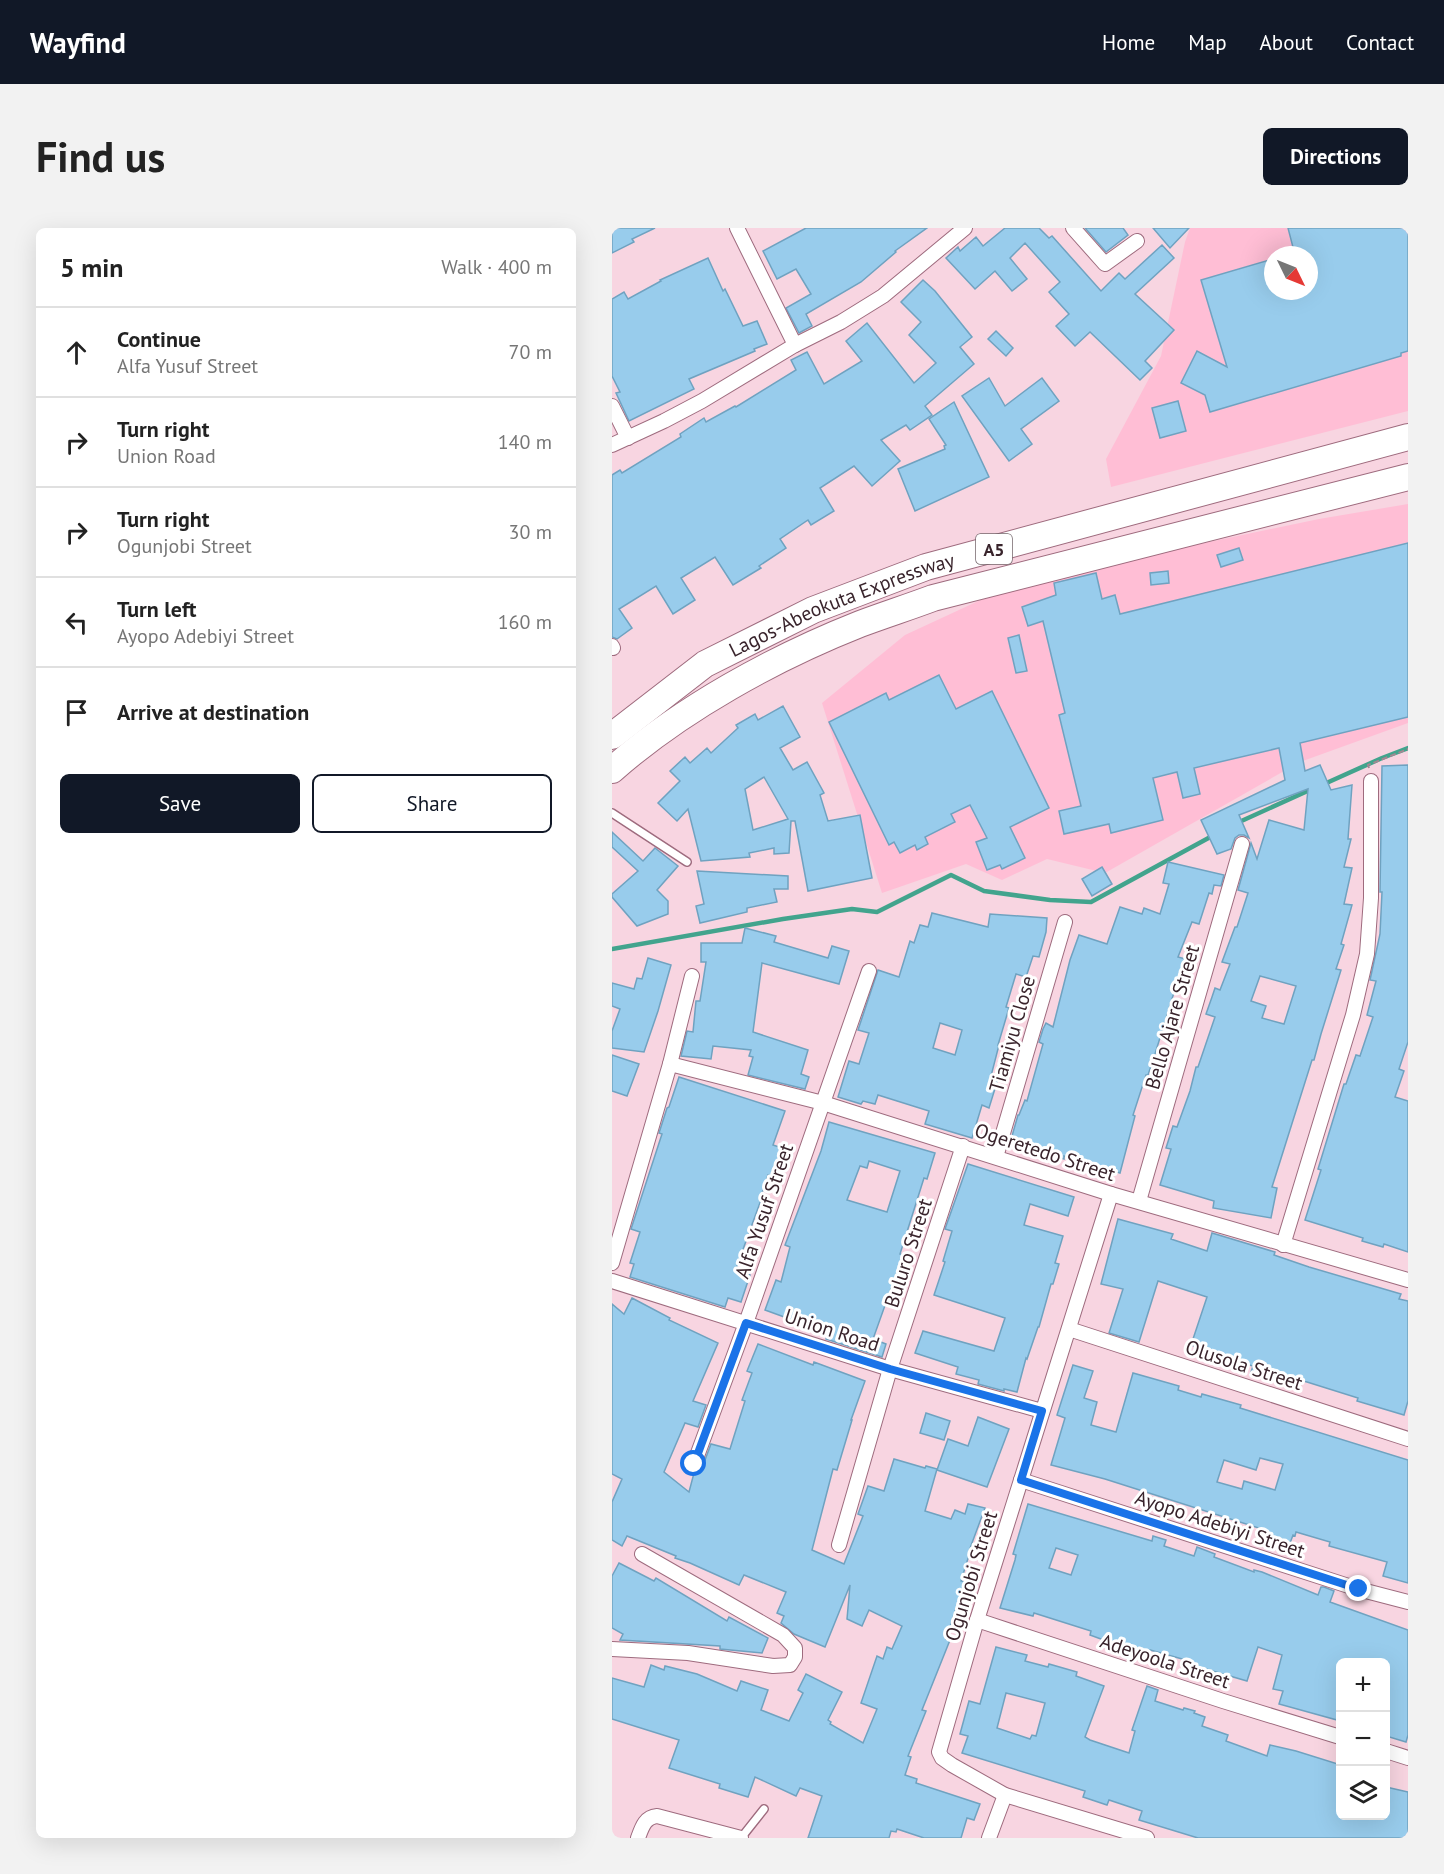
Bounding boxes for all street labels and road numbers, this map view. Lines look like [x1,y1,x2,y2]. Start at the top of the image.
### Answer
road number: A5 [976,534,1012,564]
street label: Lagos-Abeokuta Expressway [724,547,958,663]
street label: Bello Ajare Street [1139,941,1205,1092]
street label: Tiamiyu Close [983,973,1041,1095]
street label: Ogeretedo Street [971,1117,1119,1187]
street label: Alfa Yusuf Street [729,1140,799,1282]
street label: Buluro Street [878,1195,938,1311]
street label: Union Road [781,1302,883,1358]
street label: Olusola Street [1182,1334,1306,1396]
street label: Ayopo Adebiyi Street [1132,1484,1308,1564]
street label: Ogunjobi Street [939,1508,1003,1644]
street label: Adeyoola Street [1097,1628,1233,1694]

